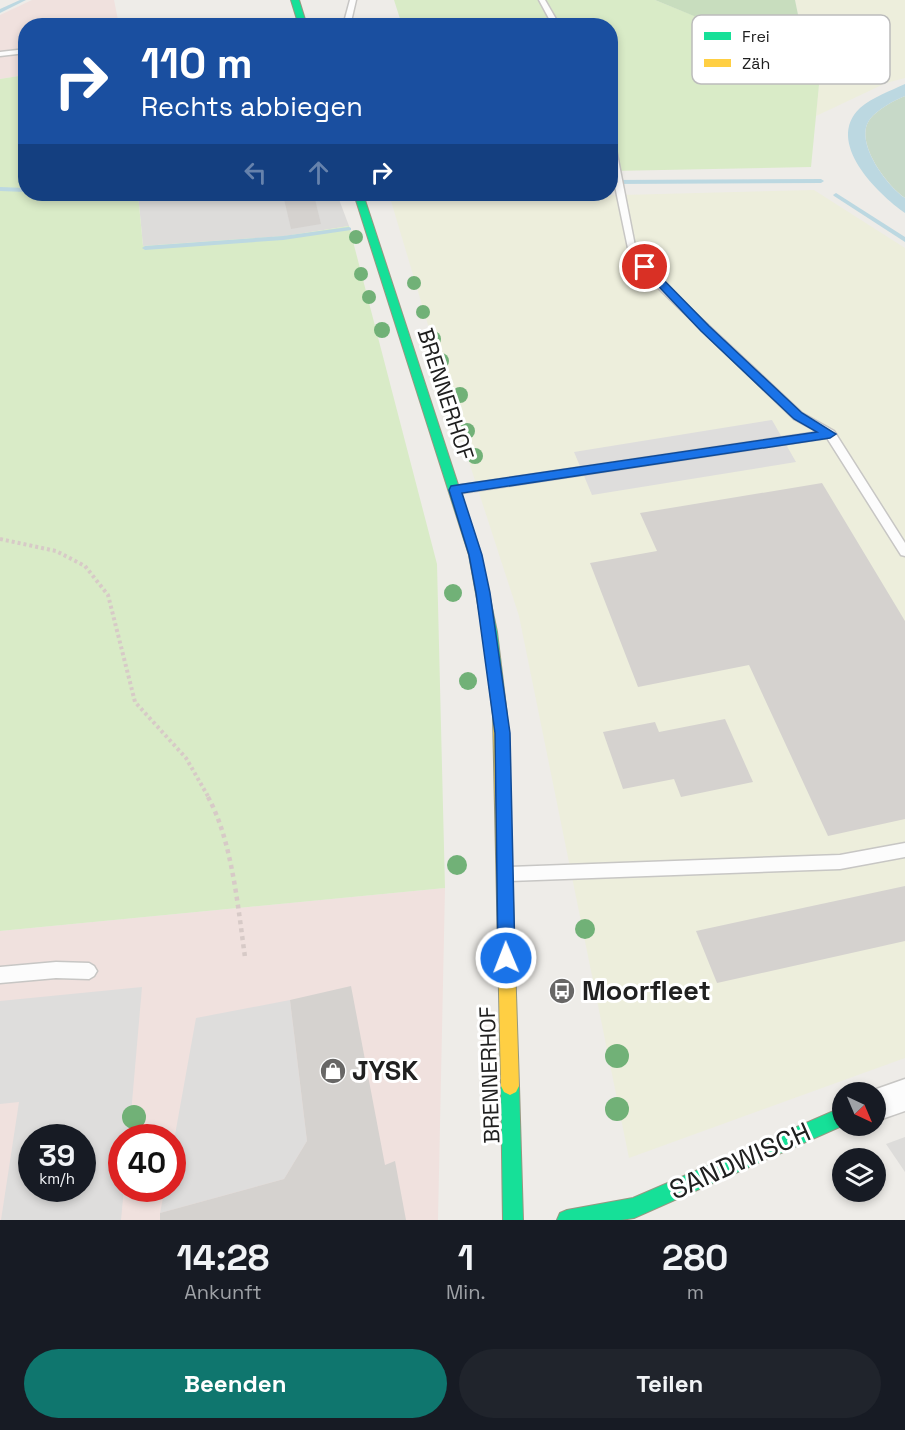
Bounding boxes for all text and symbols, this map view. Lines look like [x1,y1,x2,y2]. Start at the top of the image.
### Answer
legend [692,15,890,84]
text: Frei [742,26,770,47]
text: 110 m [141,37,253,90]
icon: right [42,42,120,120]
text: Zäh [742,53,770,74]
text: Rechts abbiegen [141,89,363,124]
icon: left [239,156,272,189]
icon: ahead [302,156,335,189]
icon: right [365,156,398,189]
pin [619,241,670,292]
icon: arrive [628,250,661,283]
street label: BRENNERHOF [411,324,481,464]
position arrow [474,926,538,990]
place label: Moorfleet [582,973,711,1008]
bus stop icon: Moorfleet [547,976,577,1006]
street label: BRENNERHOF [473,1006,505,1144]
place label: JYSK [352,1053,418,1088]
shop icon: JYSK [318,1056,348,1086]
north arrow [832,1082,886,1136]
map controls [832,1082,886,1202]
street label: SANDWISCH [664,1114,816,1207]
speed limit sign: 40 [108,1124,186,1202]
text: 39 [39,1136,75,1175]
button: layers [832,1148,886,1202]
text: km/h [39,1169,75,1188]
text: 14:28 [177,1235,269,1281]
text: 1 [458,1235,474,1281]
text: 280 [662,1235,728,1281]
text: Ankunft [184,1279,262,1305]
text: Min. [446,1279,486,1305]
text: m [687,1279,704,1305]
button: Beenden [24,1349,447,1418]
button: Teilen [459,1349,881,1418]

